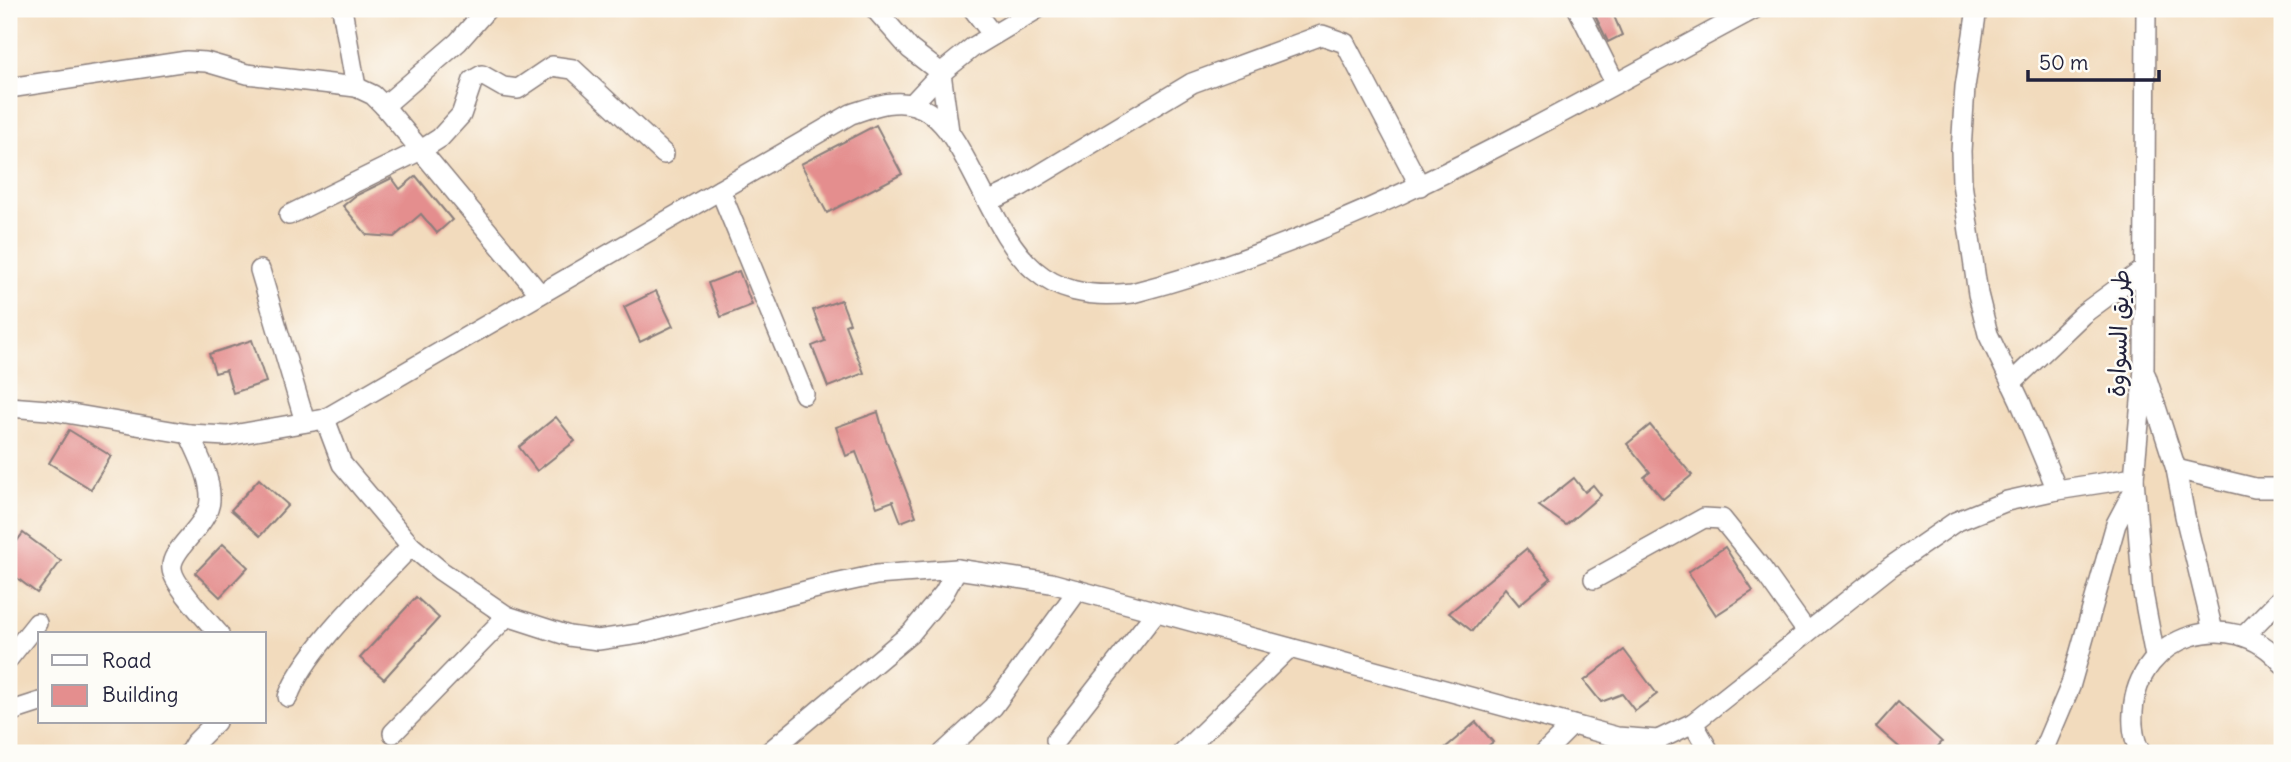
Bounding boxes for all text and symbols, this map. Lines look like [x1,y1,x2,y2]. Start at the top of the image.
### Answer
scale bar [2028,38,2160,82]
text: 50 m [2039,49,2088,76]
street label: طريق السواوة [2101,268,2136,398]
legend [38,632,266,724]
text: Road [102,647,151,674]
text: Building [102,681,178,708]

